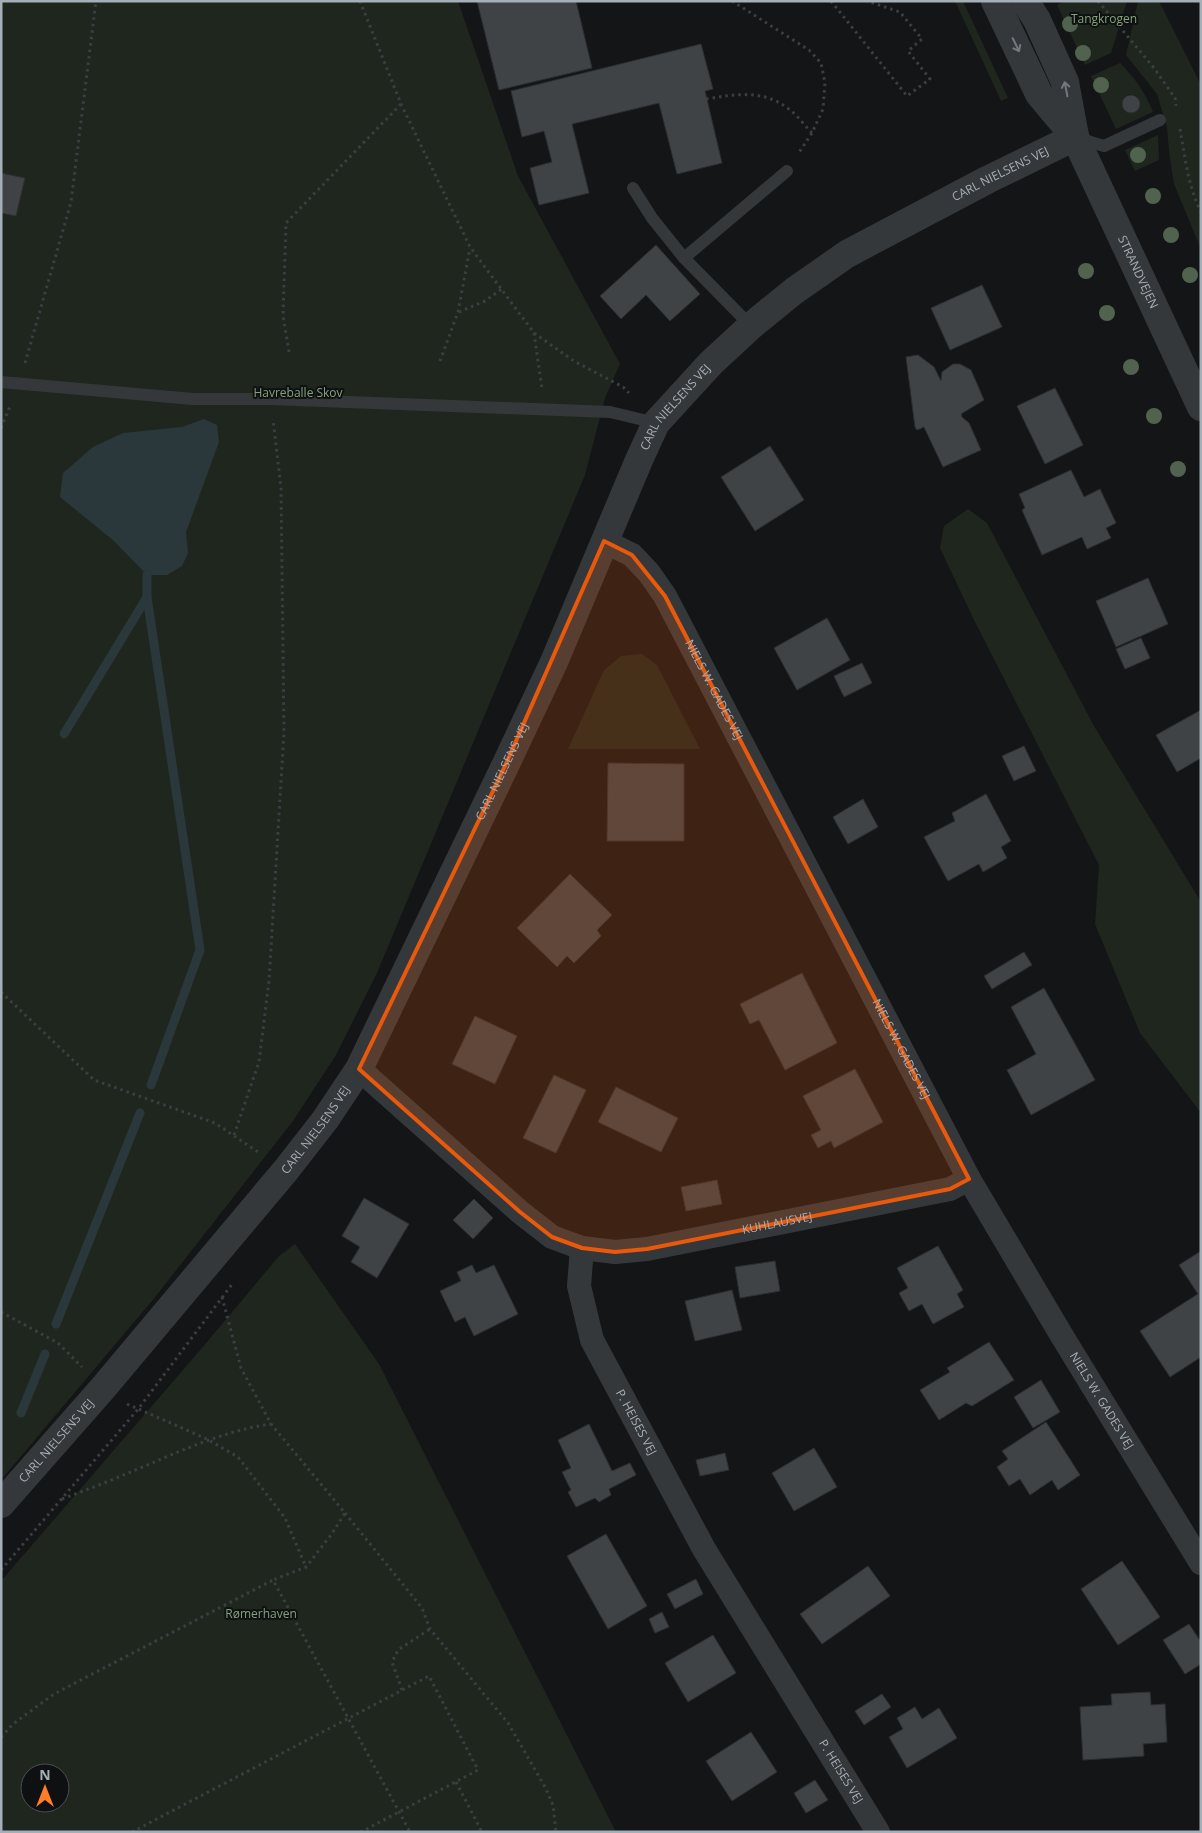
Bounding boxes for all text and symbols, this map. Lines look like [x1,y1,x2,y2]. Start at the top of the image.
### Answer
park label: Tangkrogen [1071,10,1137,27]
one-way arrow [1012,37,1022,52]
one-way arrow [1061,82,1070,98]
street label: CARL NIELSENS VEJ [949,142,1052,205]
street label: STRANDVEJEN [1114,233,1163,311]
street label: CARL NIELSENS VEJ [636,360,714,453]
park label: Havreballe Skov [253,384,343,401]
street label: NIELS W. GADES VEJ [681,637,748,743]
street label: CARL NIELSENS VEJ [471,720,532,823]
street label: NIELS W. GADES VEJ [868,996,935,1102]
street label: CARL NIELSENS VEJ [277,1082,354,1178]
street label: KUHLAUSVEJ [740,1207,814,1238]
street label: NIELS W. GADES VEJ [1066,1349,1138,1452]
street label: P. HEISES VEJ [612,1386,661,1458]
street label: CARL NIELSENS VEJ [15,1395,98,1486]
park label: Rømerhaven [225,1605,297,1622]
street label: P. HEISES VEJ [815,1736,868,1807]
north arrow [20,1763,70,1813]
text: N [39,1765,51,1784]

